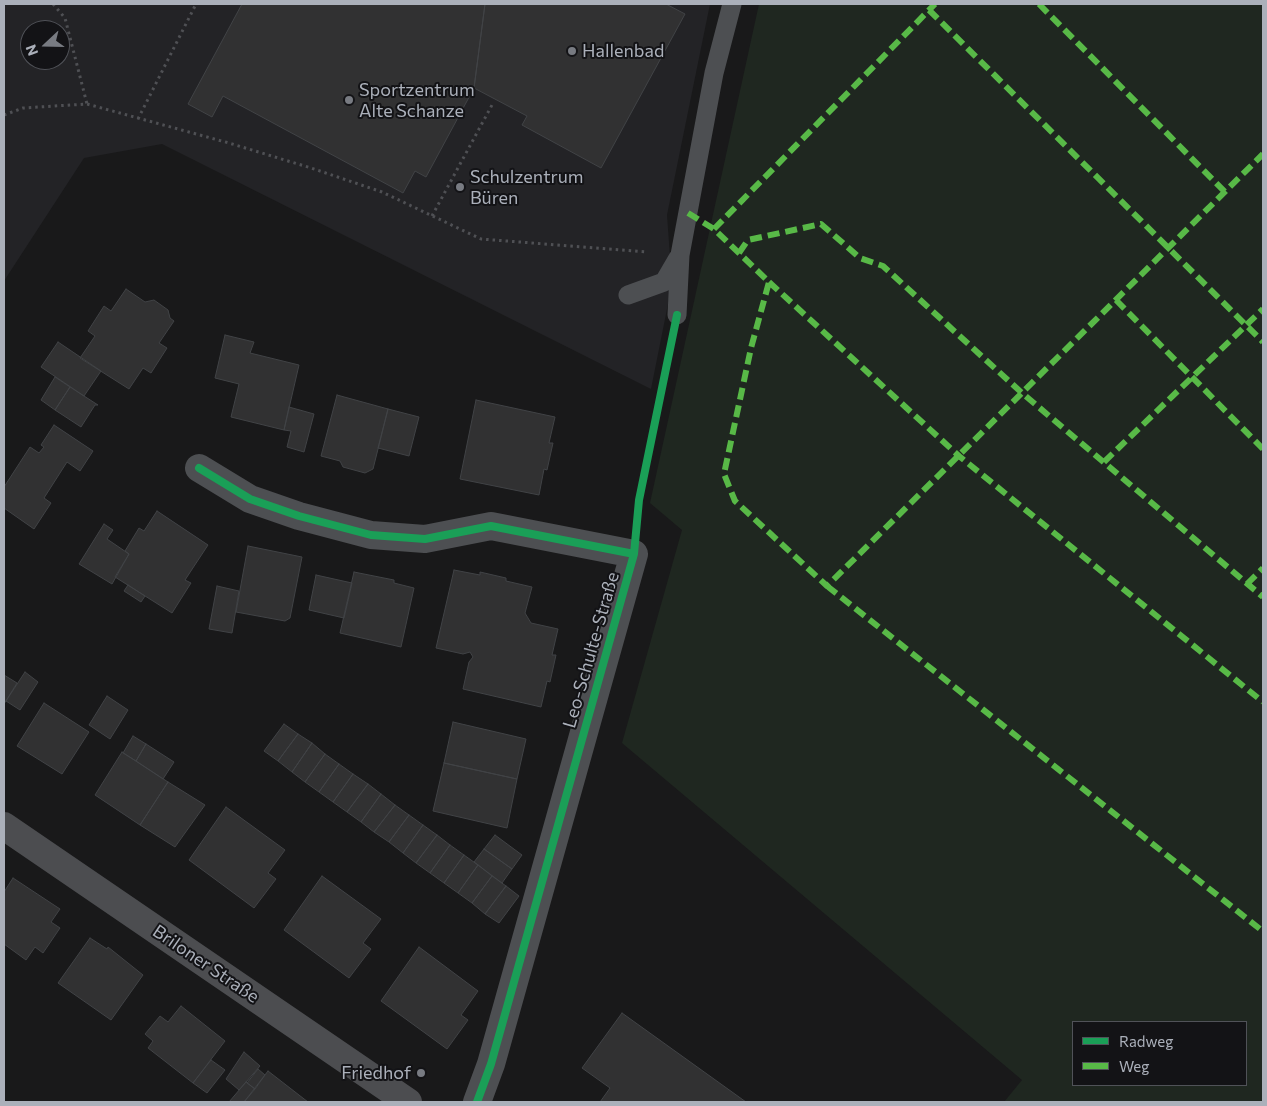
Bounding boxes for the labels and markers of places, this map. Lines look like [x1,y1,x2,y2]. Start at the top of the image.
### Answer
place label: Hallenbad [582,40,664,62]
marker: Hallenbad [566,45,578,57]
place label: Sportzentrum Alte Schanze [359,79,475,122]
marker: Sportzentrum Alte Schanze [343,94,355,106]
place label: Schulzentrum Büren [470,166,583,208]
marker: Schulzentrum Büren [454,181,466,193]
place label: Friedhof [341,1062,411,1084]
marker: Friedhof [415,1067,427,1079]

